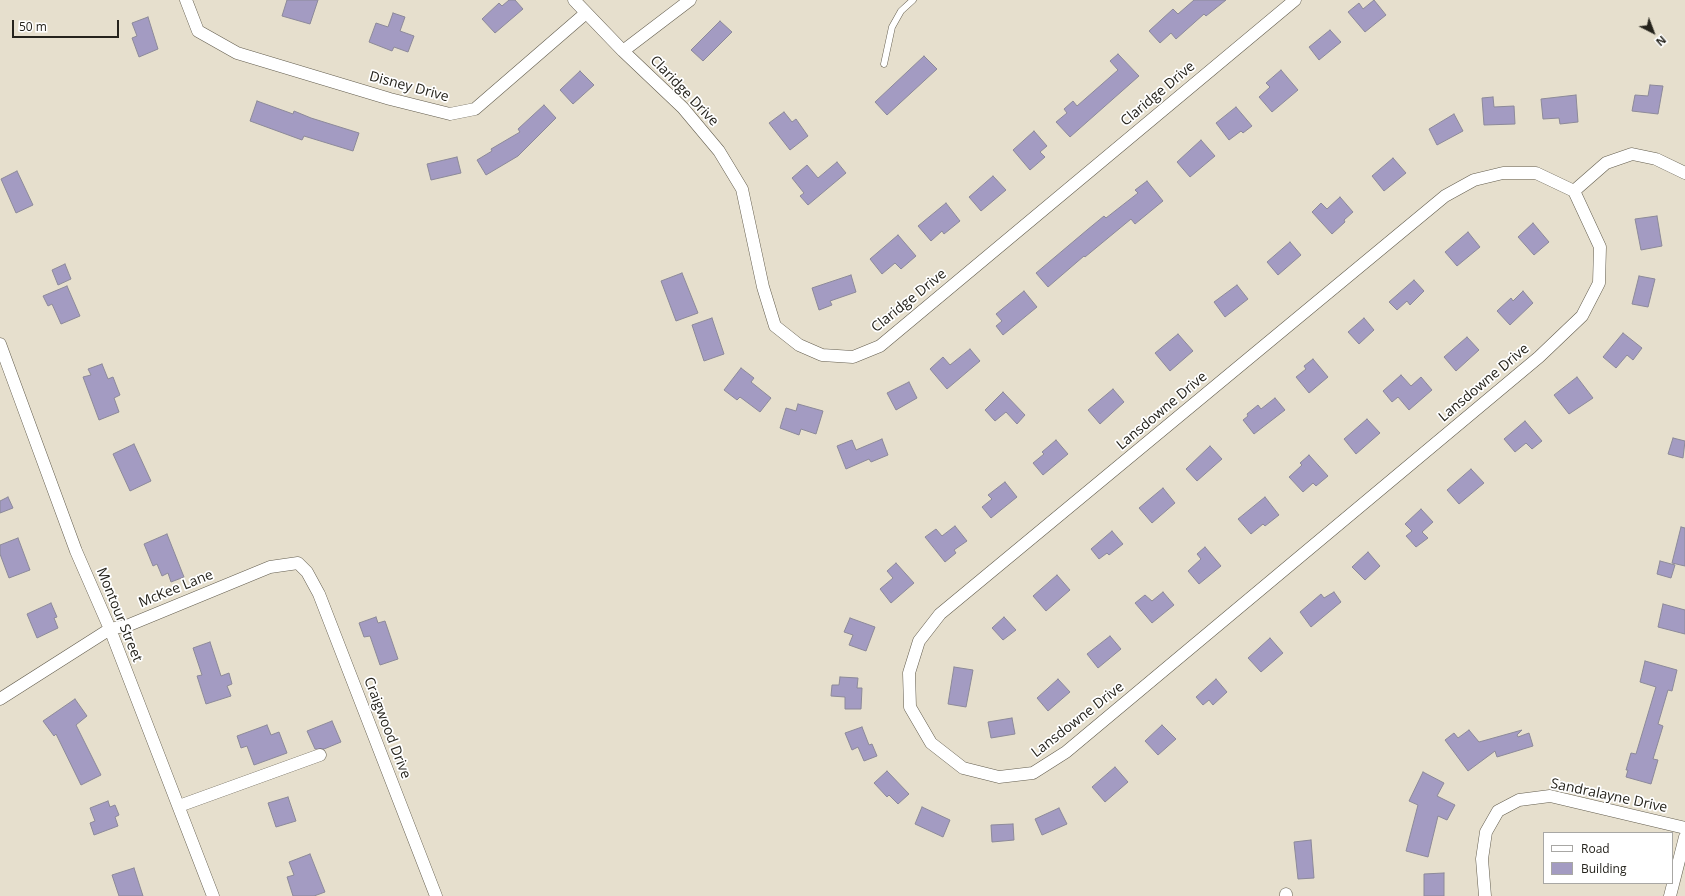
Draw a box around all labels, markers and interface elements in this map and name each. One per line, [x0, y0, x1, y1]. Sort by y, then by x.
scale bar [14, 12, 121, 38]
north arrow [1633, 12, 1673, 52]
text: 50 m [19, 18, 47, 35]
text: N [1653, 33, 1670, 50]
street label: Claridge Drive [646, 52, 722, 130]
street label: Claridge Drive [1118, 58, 1198, 130]
street label: Disney Drive [367, 68, 451, 106]
street label: Claridge Drive [868, 266, 950, 336]
street label: Lansdowne Drive [1435, 340, 1533, 426]
street label: Lansdowne Drive [1113, 368, 1211, 454]
street label: Montour Street [92, 565, 146, 665]
street label: McKee Lane [136, 566, 216, 612]
street label: Craigwood Drive [360, 675, 414, 781]
street label: Lansdowne Drive [1028, 679, 1128, 761]
street label: Sandralayne Drive [1549, 775, 1669, 817]
legend [1543, 832, 1673, 884]
text: Road [1581, 840, 1610, 857]
text: Building [1581, 860, 1626, 877]

